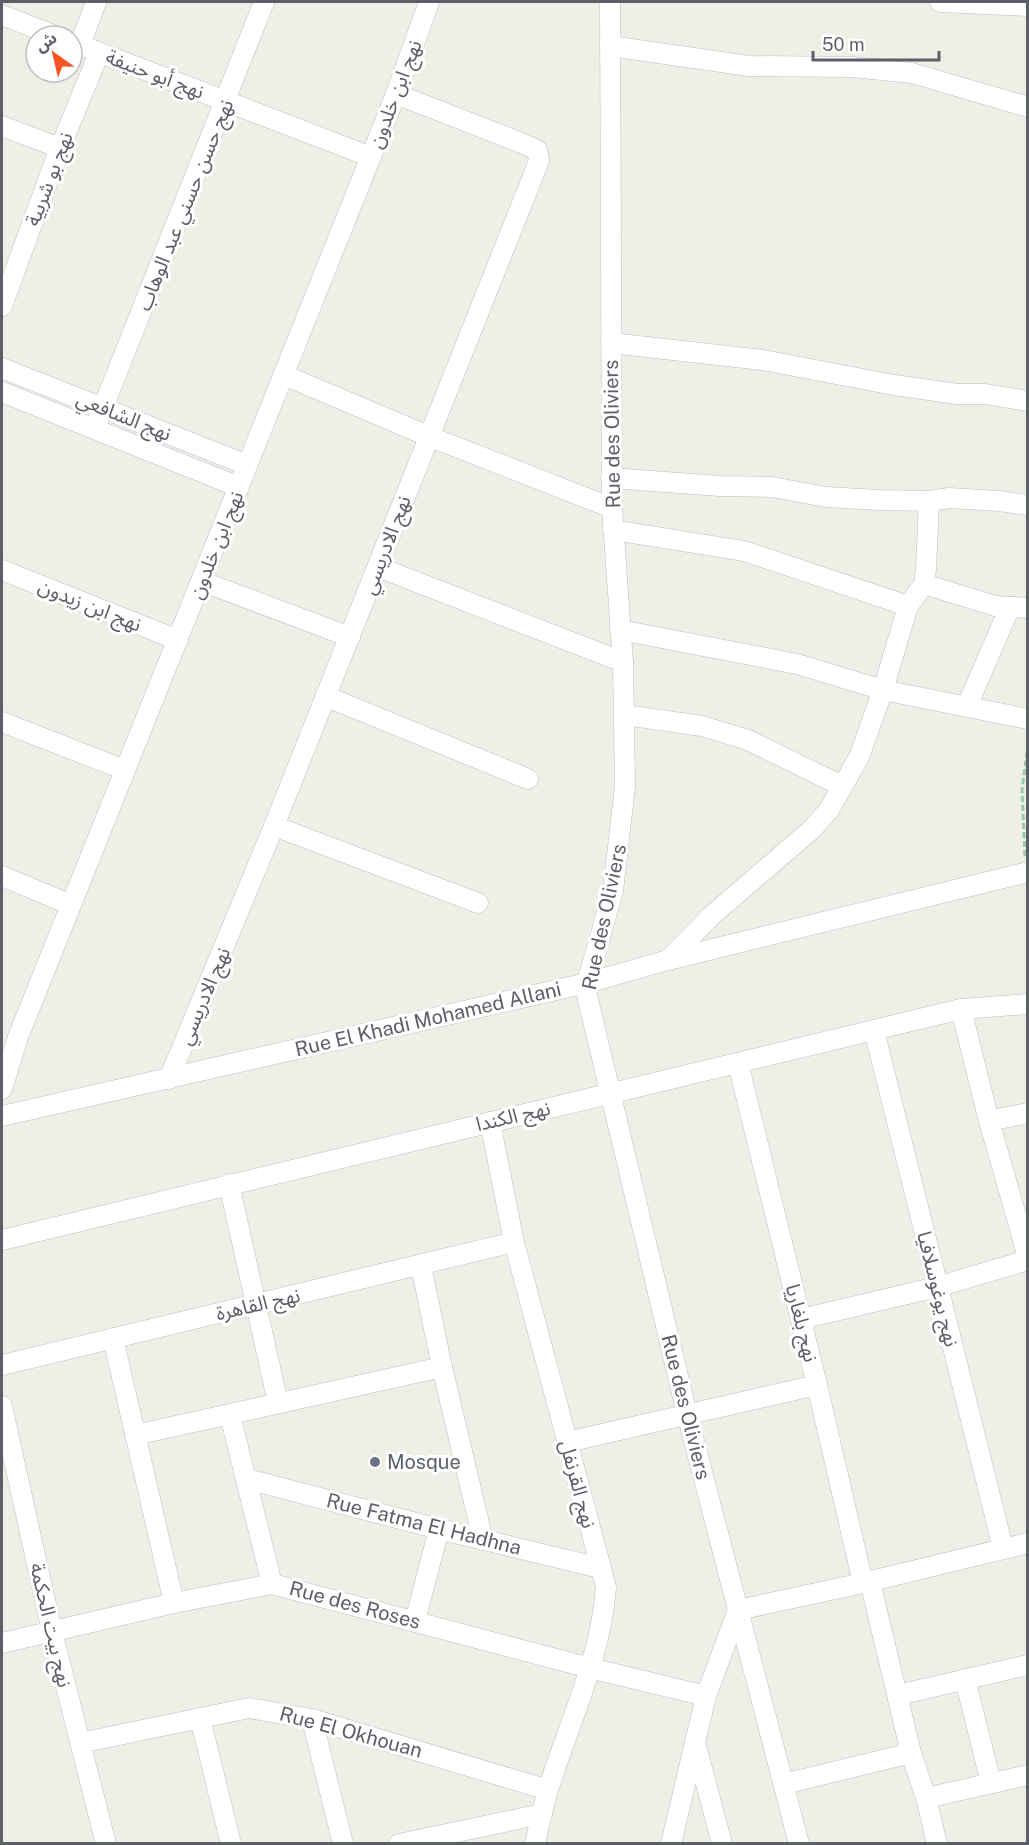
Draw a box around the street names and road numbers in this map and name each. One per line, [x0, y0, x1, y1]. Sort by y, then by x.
street label: نهج ابن خلدون [363, 36, 429, 153]
street label: نهج أبو حنيفة [101, 44, 208, 107]
street label: نهج حسن حسني عبد الوهاب [132, 96, 242, 316]
street label: نهج بو شربية [20, 129, 81, 230]
street label: Rue des Oliviers [599, 360, 625, 508]
street label: نهج الشافعي [72, 386, 175, 449]
street label: نهج ابن خلدون [184, 488, 251, 603]
street label: نهج الادريسي [356, 492, 419, 599]
street label: نهج ابن زيدون [34, 573, 145, 639]
street label: Rue des Oliviers [577, 842, 631, 992]
street label: نهج الادريسي [173, 944, 239, 1050]
street label: Rue El Khadi Mohamed Allani [293, 977, 563, 1061]
street label: نهج الكندا [473, 1096, 553, 1139]
street label: نهج يوغوسلافيا [909, 1229, 964, 1350]
street label: نهج بلغاريا [778, 1282, 823, 1365]
street label: نهج القاهرة [214, 1283, 303, 1328]
street label: Rue des Oliviers [656, 1332, 716, 1482]
street label: نهج القرنفل [552, 1437, 601, 1532]
street label: Rue Fatma El Hadhna [324, 1488, 524, 1560]
street label: نهج بيت الحكمة [22, 1560, 77, 1690]
street label: Rue des Roses [287, 1576, 423, 1634]
street label: Rue El Okhouan [277, 1701, 425, 1763]

